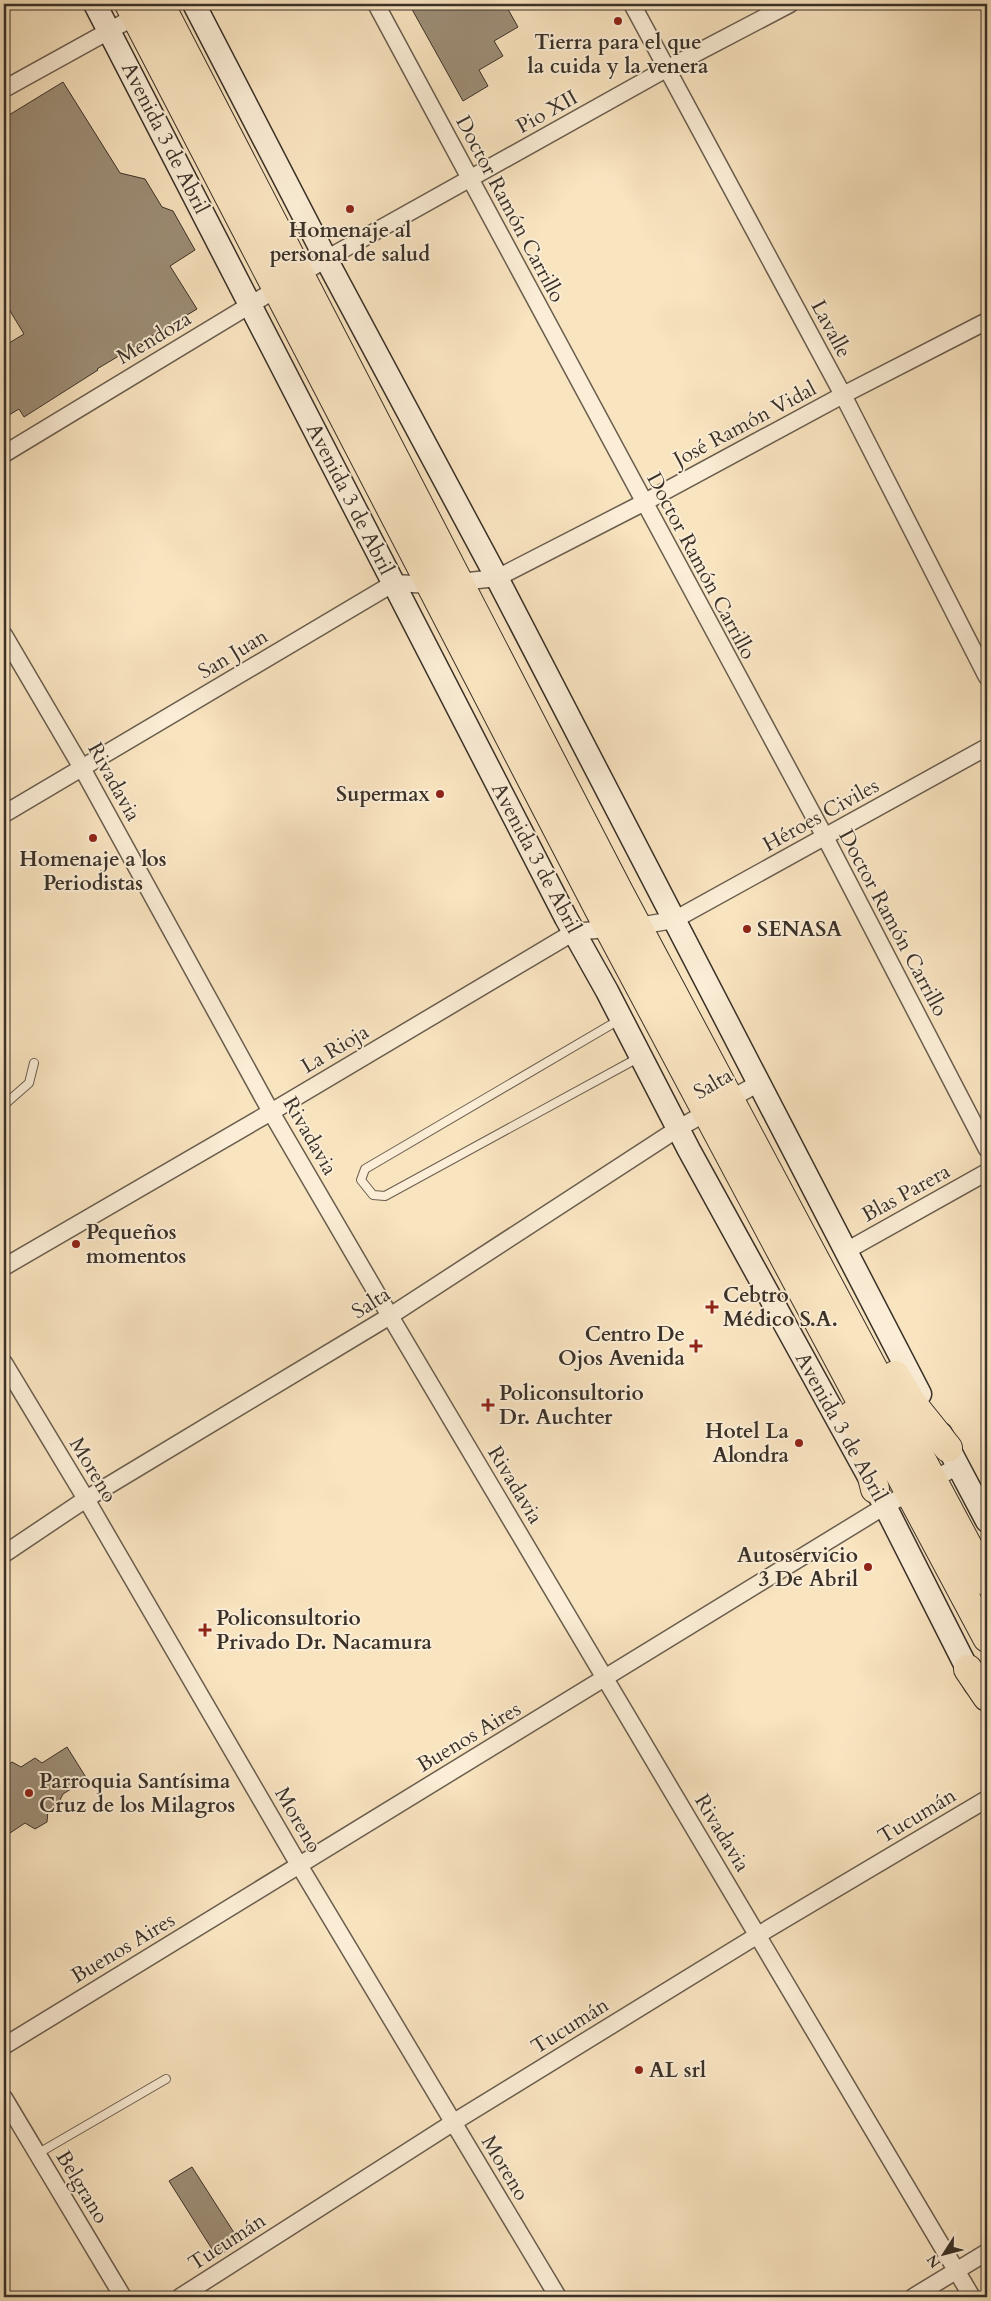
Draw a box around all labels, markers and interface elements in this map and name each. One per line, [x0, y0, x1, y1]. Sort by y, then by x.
marker: Tierra para el que la cuida y la venera [612, 15, 624, 27]
place label: Tierra para el que la cuida y la venera [528, 28, 709, 81]
street label: Avenida 3 de Abril [114, 57, 216, 219]
street label: Pio XII [511, 83, 583, 141]
street label: Doctor Ramón Carrillo [448, 110, 572, 308]
marker: Homenaje al personal de salud [344, 203, 356, 215]
place label: Homenaje al personal de salud [270, 216, 430, 269]
street label: Lavalle [804, 295, 858, 363]
street label: Mendoza [111, 304, 197, 372]
street label: José Ramón Vidal [666, 374, 822, 475]
street label: Avenida 3 de Abril [299, 418, 401, 580]
street label: Doctor Ramón Carrillo [639, 467, 763, 665]
street label: San Juan [193, 622, 273, 686]
street label: Rivadavia [80, 737, 148, 827]
street label: Héroes Civiles [758, 771, 884, 859]
street label: Avenida 3 de Abril [484, 778, 588, 938]
place label: Supermax [336, 780, 431, 809]
marker: Supermax [434, 788, 446, 800]
street label: Doctor Ramón Carrillo [831, 824, 955, 1022]
marker: Homenaje a los Periodistas [87, 832, 99, 844]
place label: Homenaje a los Periodistas [19, 845, 167, 898]
place label: SENASA [757, 915, 842, 944]
marker: SENASA [741, 923, 753, 935]
street label: La Rioja [296, 1017, 374, 1081]
street label: Salta [688, 1061, 738, 1107]
street label: Rivadavia [276, 1092, 344, 1180]
street label: Blas Parera [857, 1157, 955, 1229]
place label: Pequeños momentos [86, 1218, 186, 1271]
marker: Pequeños momentos [70, 1238, 82, 1250]
street label: Salta [346, 1280, 396, 1326]
place label: Cebtro Médico S.A. [723, 1281, 838, 1334]
marker: Cebtro Médico S.A. [705, 1300, 719, 1314]
place label: Centro De Ojos Avenida [558, 1320, 686, 1373]
marker: Centro De Ojos Avenida [689, 1339, 703, 1353]
street label: Avenida 3 de Abril [788, 1347, 894, 1507]
place label: Policonsultorio Dr. Auchter [499, 1379, 644, 1432]
marker: Policonsultorio Dr. Auchter [481, 1398, 495, 1412]
place label: Hotel La Alondra [705, 1417, 790, 1470]
street label: Moreno [62, 1432, 124, 1508]
marker: Hotel La Alondra [793, 1437, 805, 1449]
street label: Rivadavia [480, 1441, 550, 1529]
place label: Autoservicio 3 De Abril [737, 1541, 858, 1594]
marker: Autoservicio 3 De Abril [862, 1561, 874, 1573]
place label: Policonsultorio Privado Dr. Nacamura [216, 1604, 433, 1657]
marker: Policonsultorio Privado Dr. Nacamura [198, 1623, 212, 1637]
street label: Buenos Aires [412, 1695, 526, 1779]
place label: Parroquia Santísima Cruz de los Milagros [39, 1767, 235, 1820]
street label: Tucumán [872, 1781, 962, 1851]
street label: Moreno [268, 1782, 328, 1858]
marker: Parroquia Santísima Cruz de los Milagros [23, 1787, 35, 1799]
street label: Rivadavia [687, 1789, 757, 1877]
street label: Buenos Aires [66, 1906, 180, 1990]
street label: Tucumán [526, 1991, 615, 2061]
place label: AL srl [649, 2056, 706, 2085]
marker: AL srl [633, 2064, 645, 2076]
street label: Moreno [474, 2130, 536, 2206]
street label: Belgrano [49, 2145, 115, 2229]
street label: Tucumán [183, 2206, 271, 2278]
north arrow [918, 2228, 968, 2278]
text: N [923, 2251, 945, 2272]

